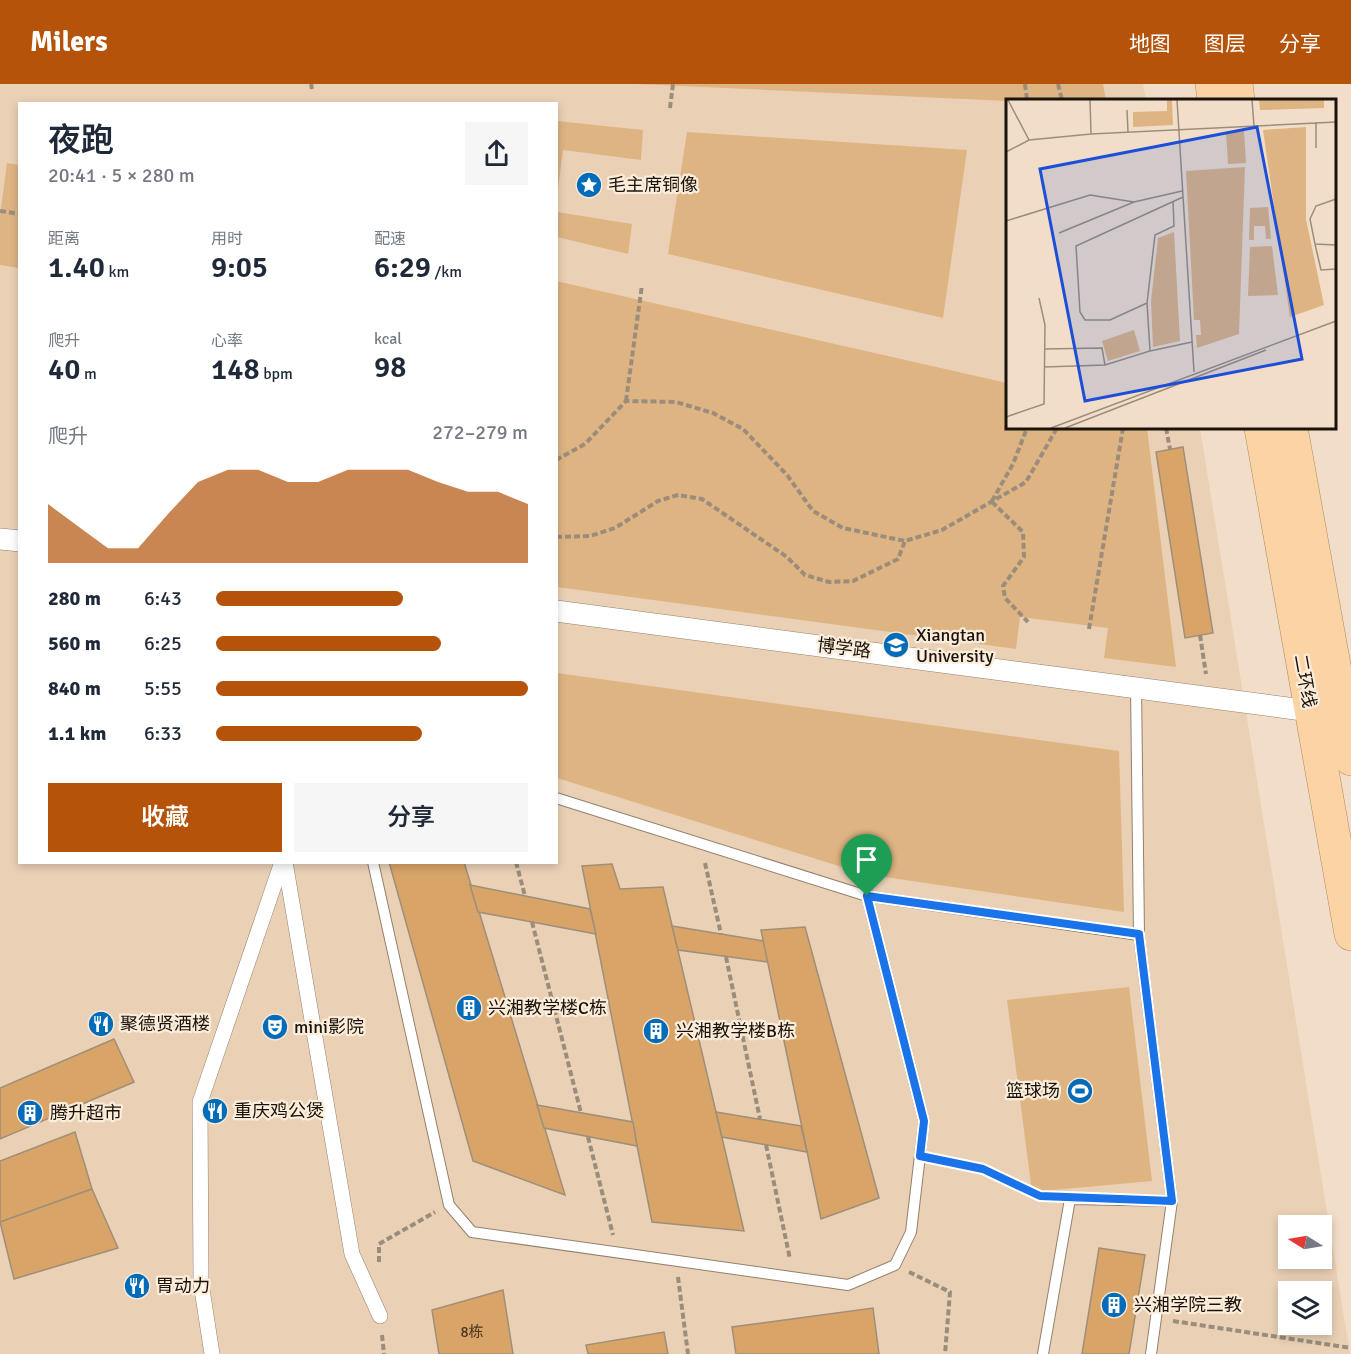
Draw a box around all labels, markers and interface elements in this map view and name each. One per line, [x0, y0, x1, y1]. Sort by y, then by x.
text: Milers [30, 25, 108, 59]
text: 地图 [1129, 31, 1171, 57]
text: 图层 [1204, 31, 1246, 57]
text: 分享 [1279, 31, 1321, 57]
inset map [1006, 99, 1336, 429]
text: 夜跑 [48, 120, 114, 161]
button: share [465, 122, 528, 185]
text: 20:41 · 5 × 280 m [48, 163, 195, 188]
place icon: 毛主席铜像 [574, 170, 604, 200]
place label: 毛主席铜像 [608, 174, 698, 196]
text: 距离 [48, 229, 80, 249]
text: 用时 [211, 229, 243, 249]
text: 配速 [374, 229, 406, 249]
text: 1.40 [48, 249, 105, 286]
text: 9:05 [211, 249, 268, 286]
text: 6:29 [374, 249, 431, 286]
text: km [105, 262, 129, 282]
text: /km [431, 262, 462, 282]
text: kcal [374, 329, 402, 349]
text: 爬升 [48, 331, 80, 351]
text: 心率 [211, 331, 243, 351]
text: 98 [374, 349, 406, 386]
text: 40 [48, 351, 80, 388]
text: 148 [211, 351, 260, 388]
text: m [80, 364, 97, 384]
text: bpm [260, 364, 293, 384]
text: 272–279 m [432, 420, 528, 445]
text: 爬升 [48, 424, 88, 449]
text: 280 m [48, 586, 101, 611]
text: 6:43 [144, 586, 182, 611]
place label: Xiangtan University [916, 624, 994, 667]
school or university icon: Xiangtan University [881, 630, 911, 660]
text: 560 m [48, 631, 101, 656]
text: 6:25 [144, 631, 182, 656]
street label: 博学路 [816, 634, 872, 662]
street label: 二环线 [1289, 653, 1321, 709]
text: 840 m [48, 676, 101, 701]
text: 5:55 [144, 676, 182, 701]
text: 1.1 km [48, 721, 106, 746]
text: 6:33 [144, 721, 182, 746]
button: 收藏 [48, 783, 282, 852]
button: 分享 [294, 783, 528, 852]
pin [841, 834, 892, 896]
icon: arrive [850, 843, 883, 876]
building icon: 兴湘教学楼C栋 [454, 993, 484, 1023]
place label: 兴湘教学楼C栋 [488, 997, 607, 1019]
restaurant icon: 聚德贤酒楼 [86, 1009, 116, 1039]
theatre icon: mini影院 [260, 1012, 290, 1042]
place label: 聚德贤酒楼 [120, 1013, 210, 1035]
place label: mini影院 [294, 1016, 364, 1038]
building icon: 兴湘教学楼B栋 [641, 1016, 671, 1046]
place label: 兴湘教学楼B栋 [676, 1020, 795, 1042]
sports icon: 篮球场 [1065, 1076, 1095, 1106]
place label: 篮球场 [1006, 1080, 1060, 1102]
restaurant icon: 重庆鸡公煲 [200, 1096, 230, 1126]
building icon: 腾升超市 [15, 1098, 45, 1128]
place label: 重庆鸡公煲 [234, 1100, 324, 1122]
place label: 腾升超市 [50, 1102, 122, 1124]
north arrow [1278, 1215, 1332, 1269]
map controls [1278, 1215, 1332, 1335]
restaurant icon: 胃动力 [122, 1271, 152, 1301]
place label: 胃动力 [156, 1275, 210, 1297]
button: layers [1278, 1281, 1332, 1335]
building icon: 兴湘学院三教 [1099, 1290, 1129, 1320]
place label: 兴湘学院三教 [1134, 1294, 1242, 1316]
house number: 8栋 [460, 1323, 484, 1341]

